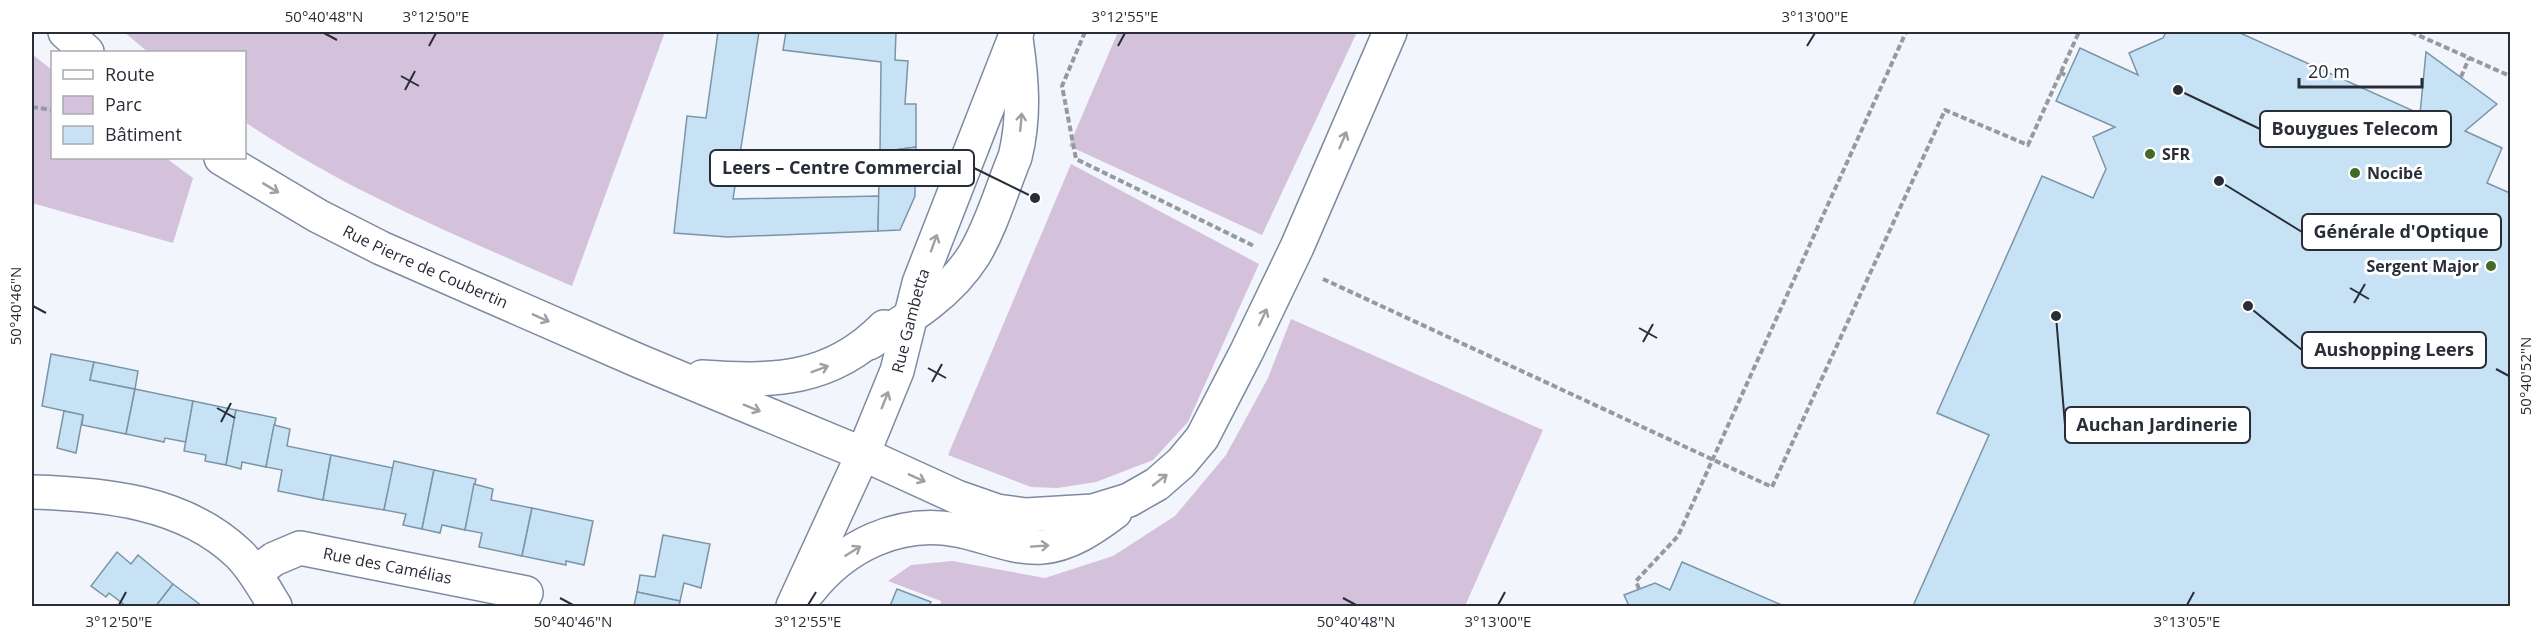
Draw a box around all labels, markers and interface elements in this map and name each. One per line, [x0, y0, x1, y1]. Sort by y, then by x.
text: 50°40'48"N [285, 6, 363, 26]
text: 3°12'50"E [403, 6, 469, 26]
text: 3°12'55"E [1092, 6, 1158, 26]
text: 3°13'00"E [1782, 6, 1848, 26]
legend [51, 51, 246, 159]
scale bar [2299, 51, 2422, 89]
text: 20 m [2308, 59, 2350, 83]
text: Route [105, 62, 155, 86]
text: Parc [105, 92, 142, 116]
callout: Bouygues Telecom [2260, 111, 2451, 147]
one-way arrow [1016, 112, 1027, 132]
text: Bouygues Telecom [2272, 116, 2438, 140]
text: Bâtiment [105, 122, 182, 146]
one-way arrow [1338, 131, 1349, 149]
place label: SFR [2162, 143, 2191, 165]
marker: SFR [2143, 147, 2157, 161]
callout: Leers – Centre Commercial [710, 150, 974, 186]
text: Leers – Centre Commercial [722, 155, 962, 179]
place label: Nocibé [2367, 162, 2423, 184]
marker: Nocibé [2348, 166, 2362, 180]
one-way arrow [262, 183, 279, 195]
callout: Générale d'Optique [2302, 214, 2501, 250]
text: Générale d'Optique [2313, 219, 2489, 243]
street label: Rue Pierre de Coubertin [339, 220, 512, 313]
one-way arrow [930, 234, 941, 253]
place label: Sergent Major [2367, 255, 2479, 277]
marker: Sergent Major [2484, 259, 2498, 273]
street label: Rue Gambetta [886, 265, 935, 375]
text: 50°40'46"N [5, 267, 25, 345]
one-way arrow [1258, 309, 1270, 327]
one-way arrow [531, 313, 549, 324]
callout: Aushopping Leers [2302, 332, 2486, 368]
text: Aushopping Leers [2314, 337, 2474, 361]
text: 50°40'52"N [2515, 337, 2535, 415]
one-way arrow [810, 363, 829, 374]
one-way arrow [880, 391, 891, 410]
one-way arrow [742, 403, 760, 414]
callout: Auchan Jardinerie [2065, 407, 2250, 443]
text: Auchan Jardinerie [2076, 412, 2238, 436]
one-way arrow [907, 473, 925, 485]
one-way arrow [1152, 474, 1168, 487]
one-way arrow [1030, 540, 1050, 551]
street label: Rue des Camélias [321, 542, 454, 589]
one-way arrow [844, 545, 861, 558]
text: 3°12'50"E [86, 611, 152, 631]
text: 50°40'46"N [534, 611, 612, 631]
text: 3°12'55"E [775, 611, 841, 631]
text: 50°40'48"N [1317, 611, 1395, 631]
text: 3°13'00"E [1465, 611, 1531, 631]
text: 3°13'05"E [2154, 611, 2220, 631]

